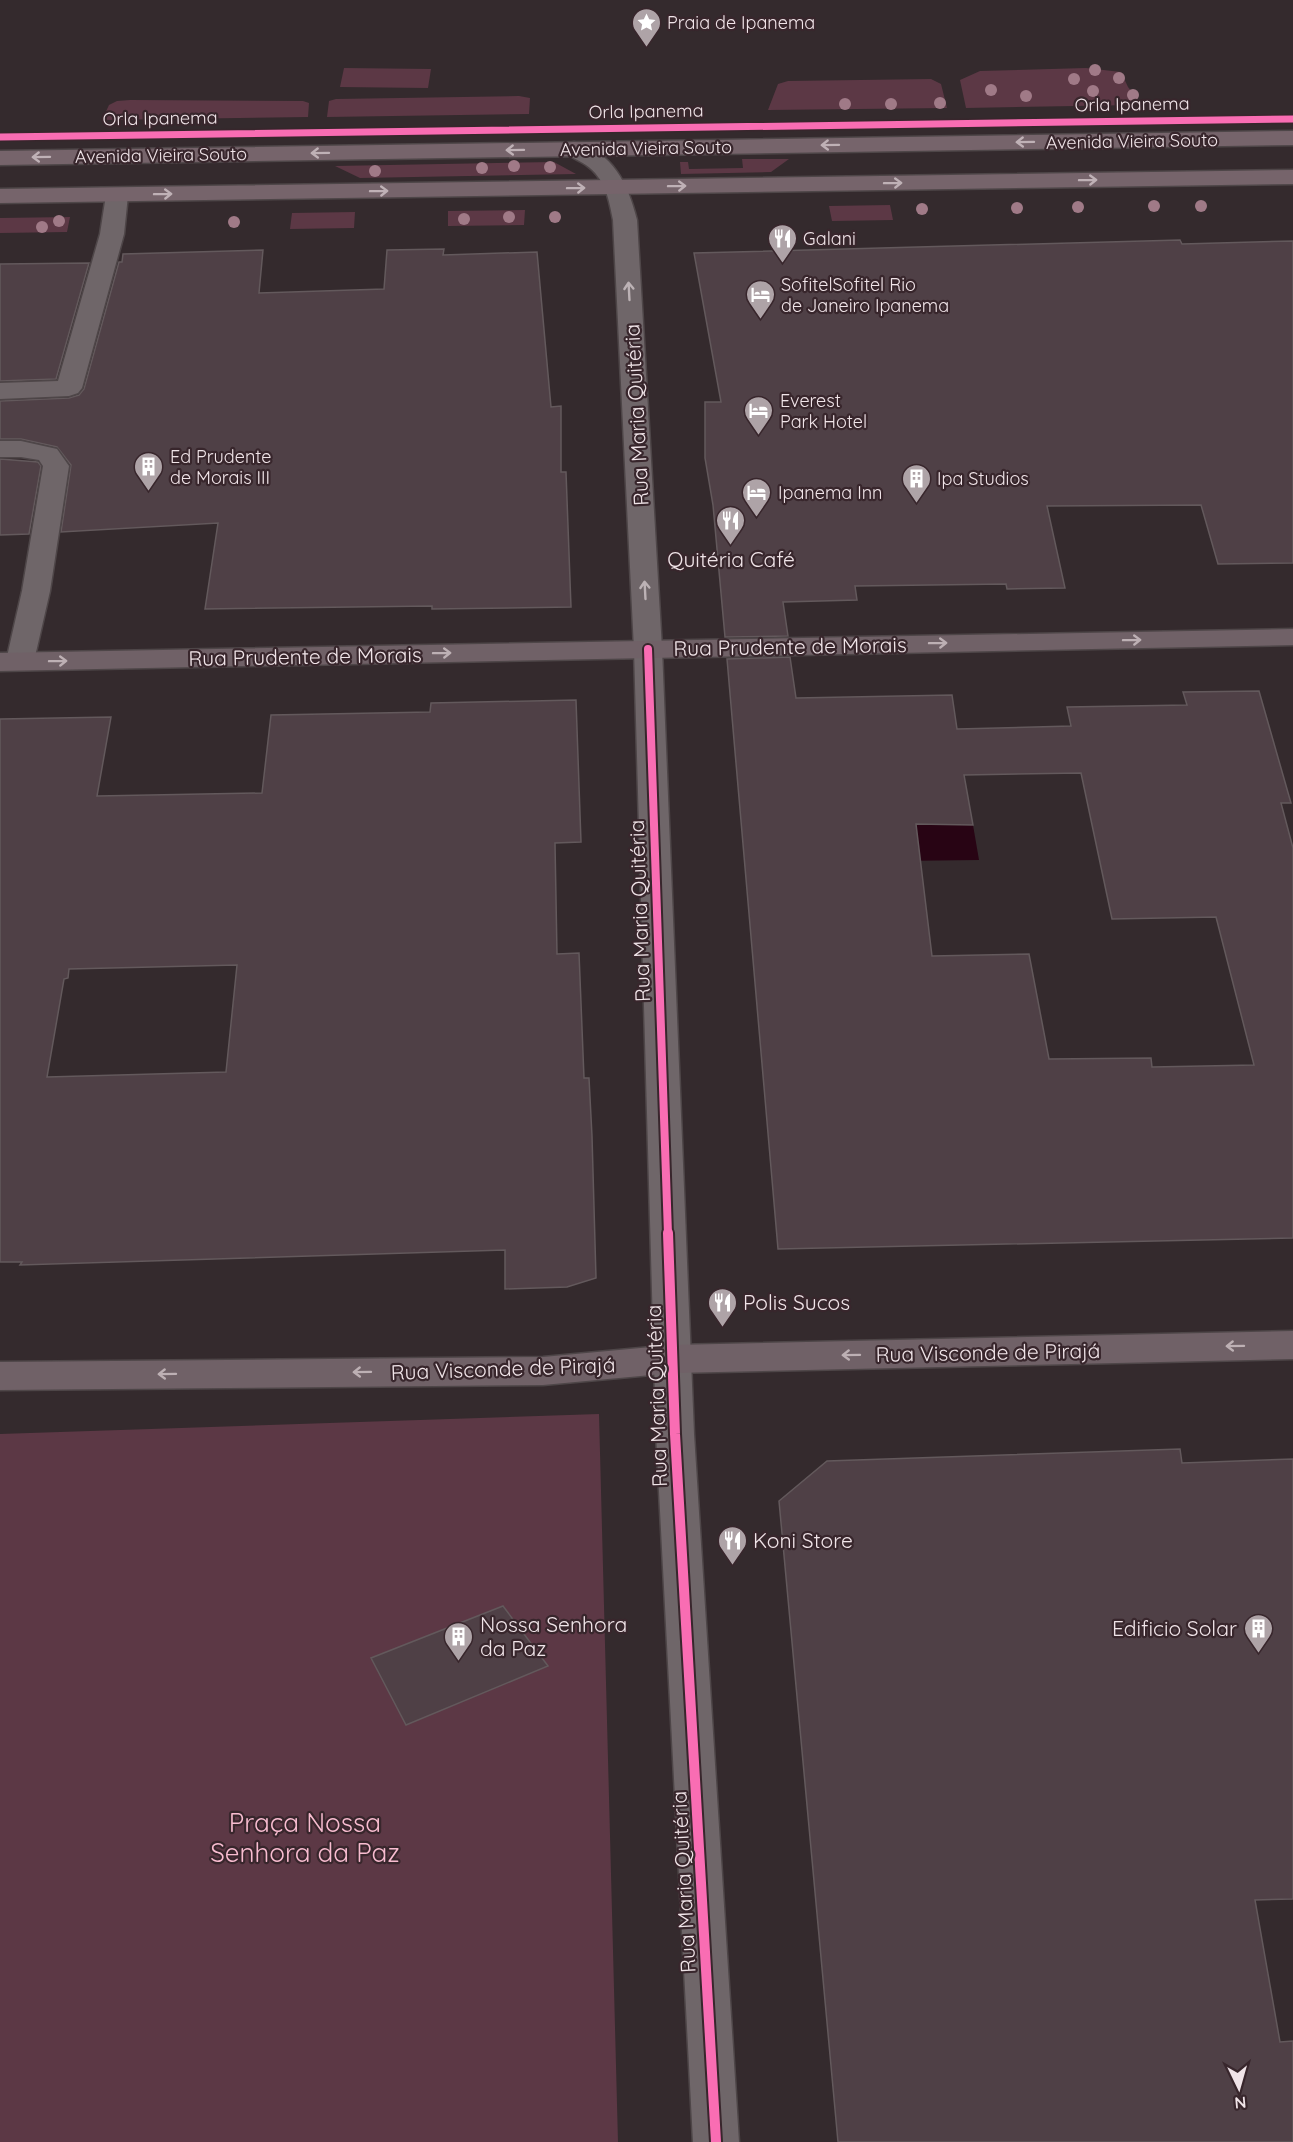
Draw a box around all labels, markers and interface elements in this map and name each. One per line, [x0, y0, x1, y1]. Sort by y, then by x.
place icon: Praia de Ipanema [630, 6, 662, 48]
place label: Praia de Ipanema [667, 11, 815, 34]
street label: Orla Ipanema [1074, 91, 1190, 117]
street label: Orla Ipanema [588, 98, 704, 124]
street label: Orla Ipanema [102, 105, 218, 131]
street label: Avenida Vieira Souto [1046, 128, 1218, 154]
street label: Avenida Vieira Souto [560, 135, 732, 161]
one-way arrow [1015, 137, 1035, 148]
one-way arrow [820, 140, 840, 151]
street label: Avenida Vieira Souto [75, 142, 247, 168]
one-way arrow [506, 144, 526, 155]
one-way arrow [311, 147, 331, 159]
one-way arrow [32, 151, 52, 163]
one-way arrow [1078, 174, 1098, 186]
one-way arrow [883, 177, 903, 189]
one-way arrow [667, 180, 687, 192]
one-way arrow [565, 182, 585, 194]
one-way arrow [369, 185, 389, 197]
one-way arrow [153, 188, 173, 200]
restaurant icon: Galani [766, 222, 798, 264]
place label: Galani [803, 227, 856, 250]
place label: SofitelSofitel Rio de Janeiro Ipanema [781, 273, 949, 317]
hotel icon: SofitelSofitel Rio de Janeiro Ipanema [744, 278, 776, 320]
one-way arrow [624, 281, 635, 301]
street label: Rua Maria Quitéria [618, 323, 654, 507]
place label: Everest Park Hotel [780, 389, 867, 433]
hotel icon: Everest Park Hotel [743, 394, 775, 436]
place label: Ed Prudente de Morais III [170, 445, 272, 489]
building icon: Ed Prudente de Morais III [133, 450, 165, 492]
building icon: Ipa Studios [900, 462, 932, 504]
place label: Ipa Studios [937, 467, 1029, 490]
hotel icon: Ipanema Inn [741, 476, 773, 518]
place label: Ipanema Inn [778, 481, 882, 504]
restaurant icon: Quitéria Café [715, 504, 747, 546]
place label: Quitéria Café [667, 546, 795, 572]
one-way arrow [639, 581, 650, 601]
street label: Rua Prudente de Morais [673, 631, 907, 661]
one-way arrow [1122, 634, 1142, 646]
one-way arrow [927, 638, 947, 649]
street label: Rua Prudente de Morais [188, 641, 422, 671]
one-way arrow [432, 647, 452, 659]
one-way arrow [48, 655, 68, 666]
street label: Rua Maria Quitéria [623, 819, 655, 1003]
restaurant icon: Polis Sucos [706, 1286, 738, 1328]
place label: Polis Sucos [743, 1289, 850, 1315]
street label: Rua Maria Quitéria [640, 1304, 672, 1488]
street label: Rua Visconde de Pirajá [875, 1337, 1101, 1367]
one-way arrow [1225, 1341, 1245, 1352]
one-way arrow [841, 1349, 861, 1361]
street label: Rua Visconde de Pirajá [390, 1351, 616, 1385]
one-way arrow [353, 1366, 373, 1378]
one-way arrow [158, 1368, 178, 1380]
restaurant icon: Koni Store [716, 1524, 748, 1566]
place label: Koni Store [753, 1527, 853, 1553]
place label: Nossa Senhora da Paz [480, 1611, 627, 1661]
building icon: Edificio Solar [1242, 1612, 1274, 1654]
place label: Edificio Solar [1112, 1615, 1237, 1641]
building icon: Nossa Senhora da Paz [443, 1620, 475, 1662]
street label: Rua Maria Quitéria [665, 1790, 701, 1974]
park label: Praça Nossa Senhora da Paz [210, 1806, 400, 1869]
north arrow [1209, 2058, 1269, 2118]
text: N [1234, 2092, 1247, 2113]

